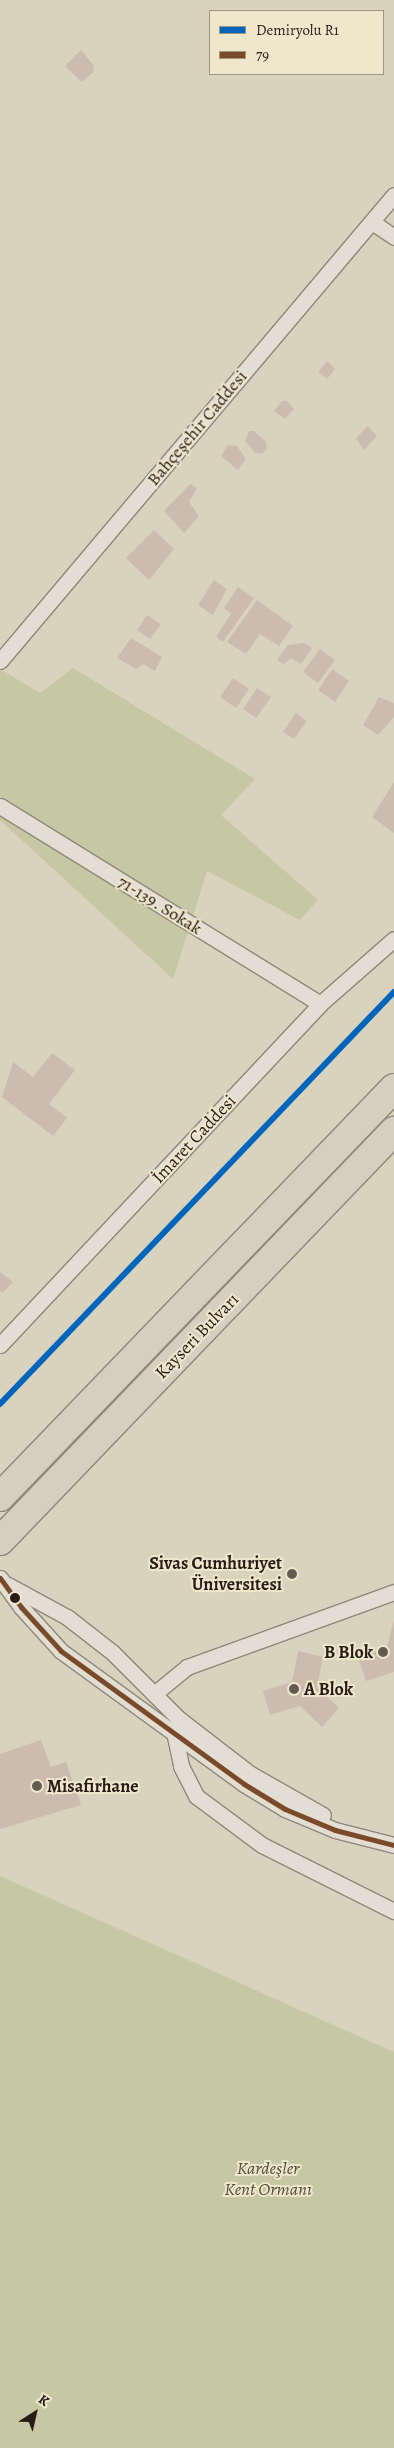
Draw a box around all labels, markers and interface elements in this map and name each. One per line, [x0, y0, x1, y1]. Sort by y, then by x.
legend [209, 10, 384, 75]
text: Demiryolu R1 [256, 20, 339, 40]
text: 79 [256, 45, 269, 65]
street label: Bahçeşehir Caddesi [142, 366, 252, 490]
street label: 71-139. Sokak [114, 871, 206, 939]
street label: İmaret Caddesi [147, 1090, 241, 1188]
street label: Kayseri Bulvarı [151, 1289, 243, 1383]
place label: Sivas Cumhuriyet Üniversitesi [149, 1553, 282, 1596]
marker: Sivas Cumhuriyet Üniversitesi [286, 1568, 298, 1580]
unlabelled marker [10, 1593, 20, 1603]
place label: B Blok [324, 1641, 373, 1663]
marker: B Blok [377, 1646, 389, 1658]
place label: A Blok [304, 1678, 353, 1700]
marker: A Blok [288, 1683, 300, 1695]
place label: Misafirhane [47, 1775, 139, 1797]
marker: Misafirhane [31, 1780, 43, 1792]
park label: Kardeşler Kent Ormanı [224, 2158, 312, 2200]
north arrow [10, 2388, 60, 2438]
text: K [35, 2390, 53, 2411]

